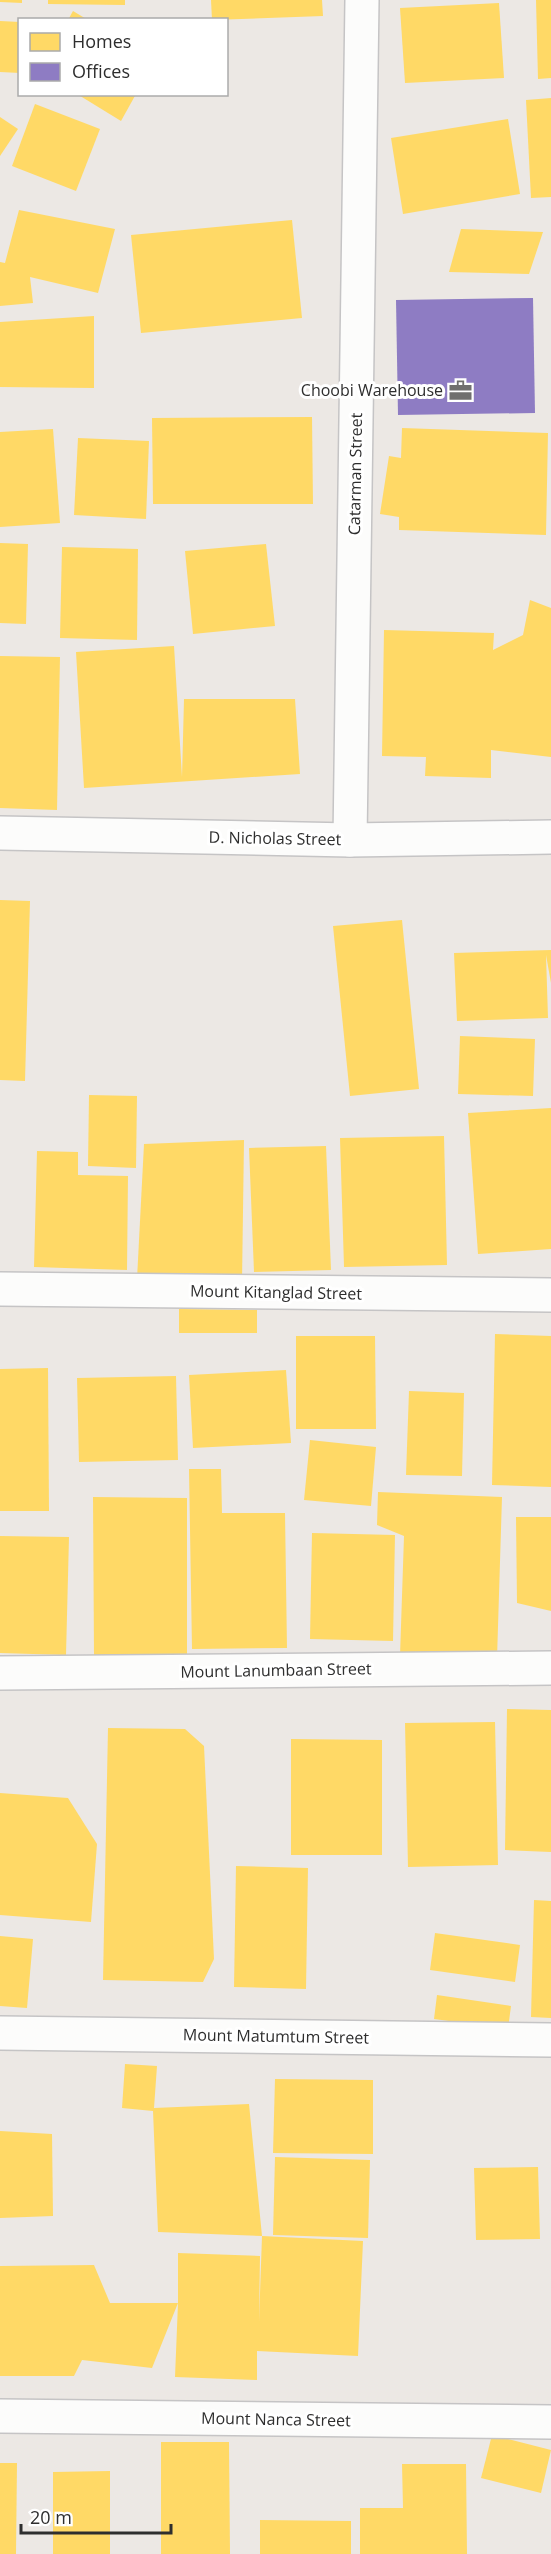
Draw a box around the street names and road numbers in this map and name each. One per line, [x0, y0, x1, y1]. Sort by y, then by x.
street label: Catarman Street [343, 412, 367, 535]
street label: D. Nicholas Street [209, 826, 342, 850]
street label: Mount Kitanglad Street [190, 1280, 362, 1305]
street label: Mount Lanumbaan Street [180, 1657, 372, 1683]
street label: Mount Matumtum Street [183, 2023, 370, 2049]
street label: Mount Nanca Street [201, 2407, 351, 2431]

